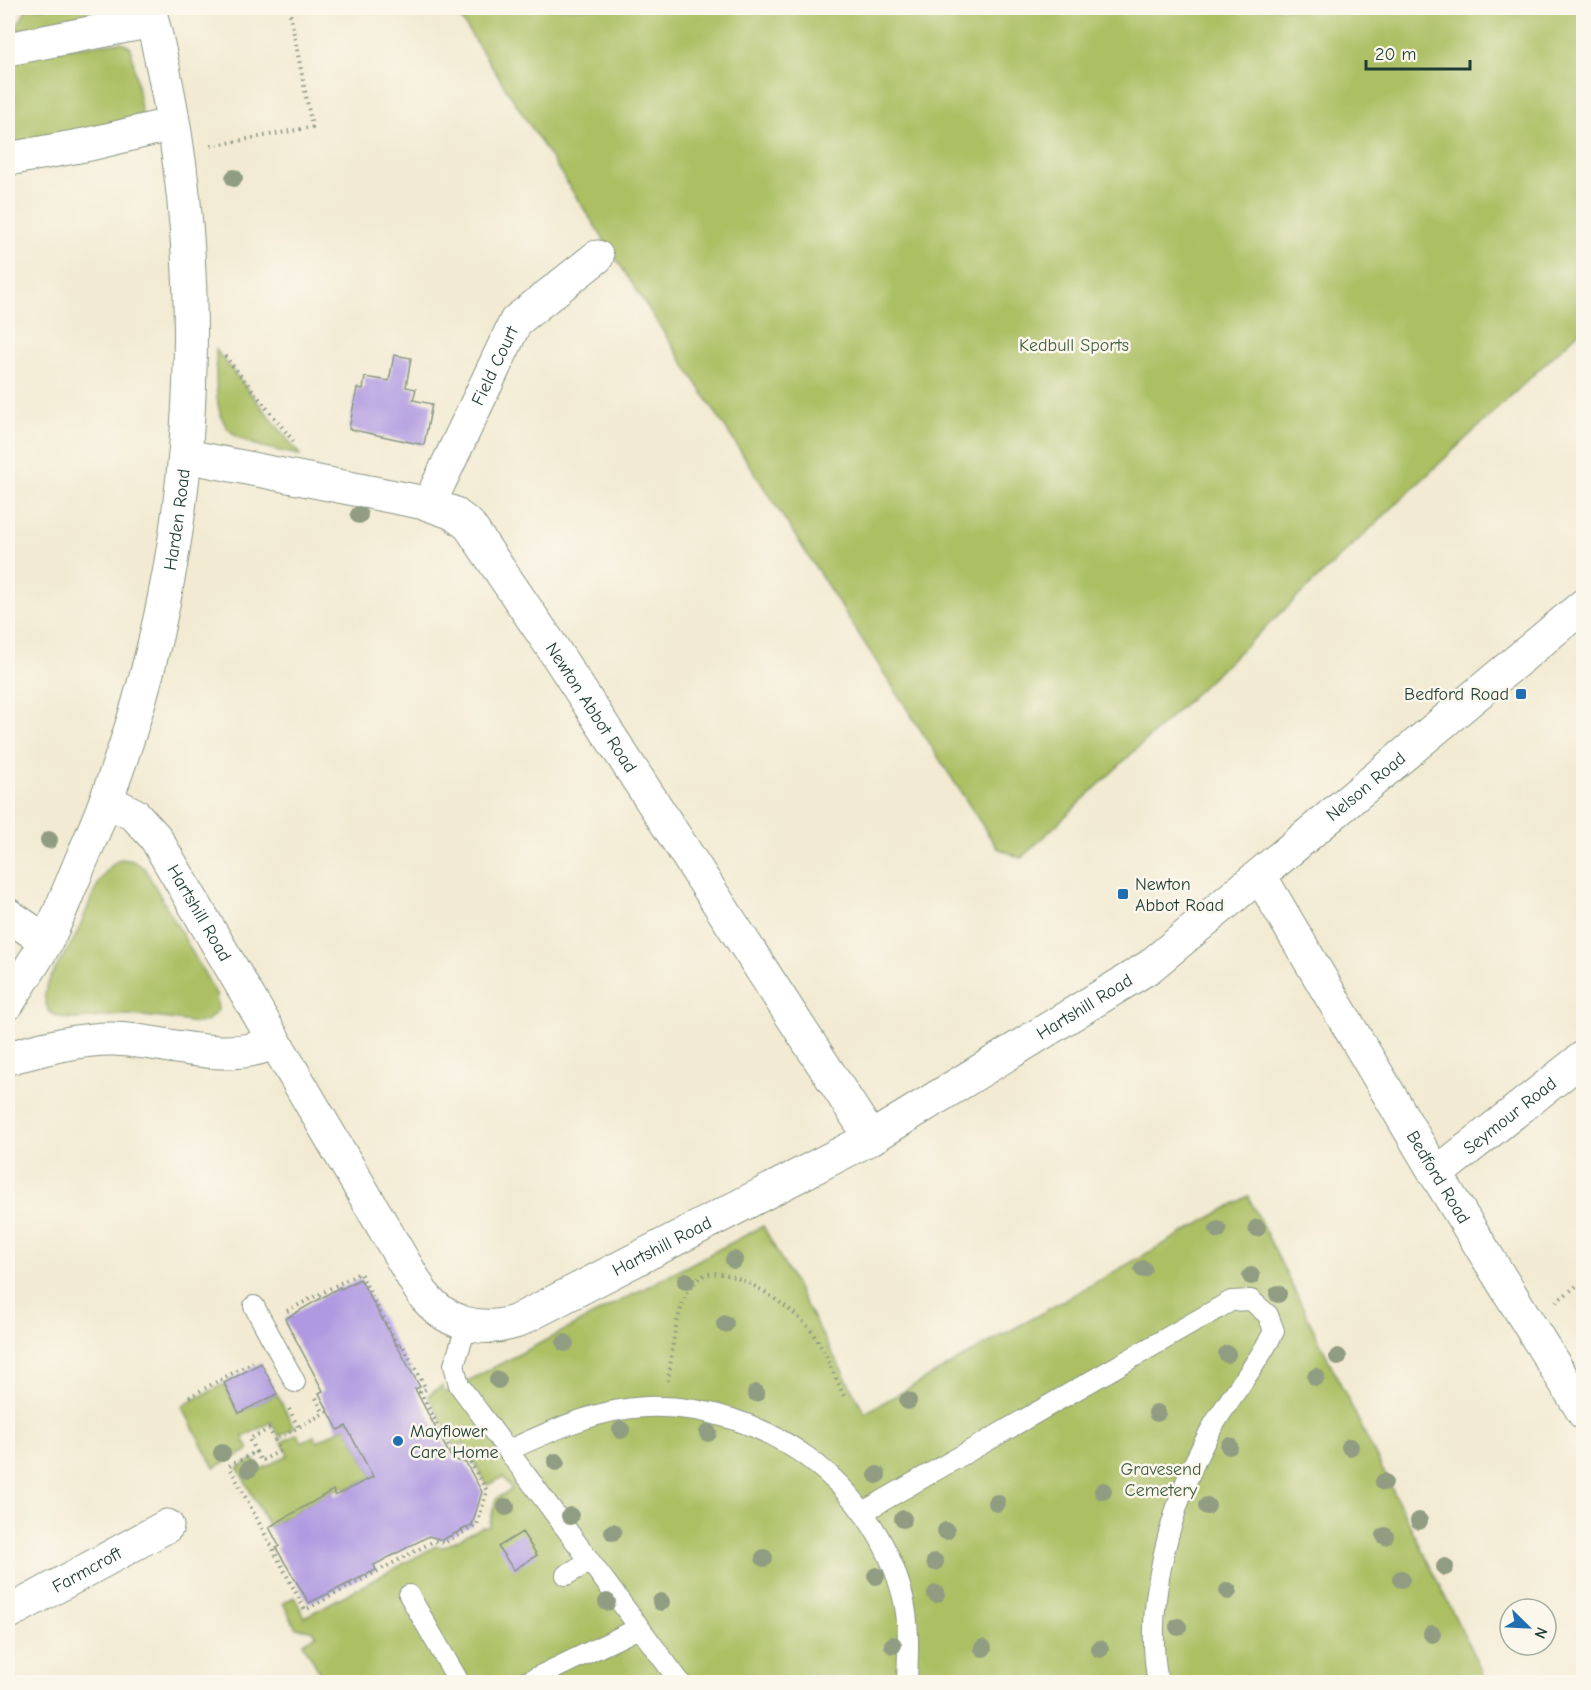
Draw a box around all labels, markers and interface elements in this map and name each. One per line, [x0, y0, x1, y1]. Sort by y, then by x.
scale bar [1366, 33, 1470, 71]
text: 20 m [1375, 44, 1416, 65]
street label: Field Court [467, 322, 523, 409]
park label: Kedbull Sports [1019, 335, 1129, 356]
street label: Harden Road [159, 468, 194, 572]
street label: Newton Abbot Road [541, 638, 641, 777]
place label: Bedford Road [1404, 684, 1509, 705]
marker: Bedford Road [1514, 687, 1528, 701]
street label: Nelson Road [1322, 748, 1410, 825]
street label: Hartshill Road [163, 861, 236, 965]
place label: Newton Abbot Road [1135, 874, 1224, 916]
marker: Newton Abbot Road [1116, 887, 1130, 901]
street label: Hartshill Road [1033, 969, 1136, 1044]
street label: Seymour Road [1459, 1073, 1560, 1159]
street label: Bedford Road [1402, 1127, 1475, 1228]
street label: Hartshill Road [609, 1212, 715, 1280]
place label: Mayflower Care Home [410, 1421, 499, 1463]
marker: Mayflower Care Home [391, 1434, 405, 1448]
park label: Gravesend Cemetery [1120, 1459, 1202, 1501]
street label: Farmcroft [49, 1542, 126, 1597]
north arrow [1498, 1597, 1558, 1657]
text: N [1530, 1624, 1551, 1641]

